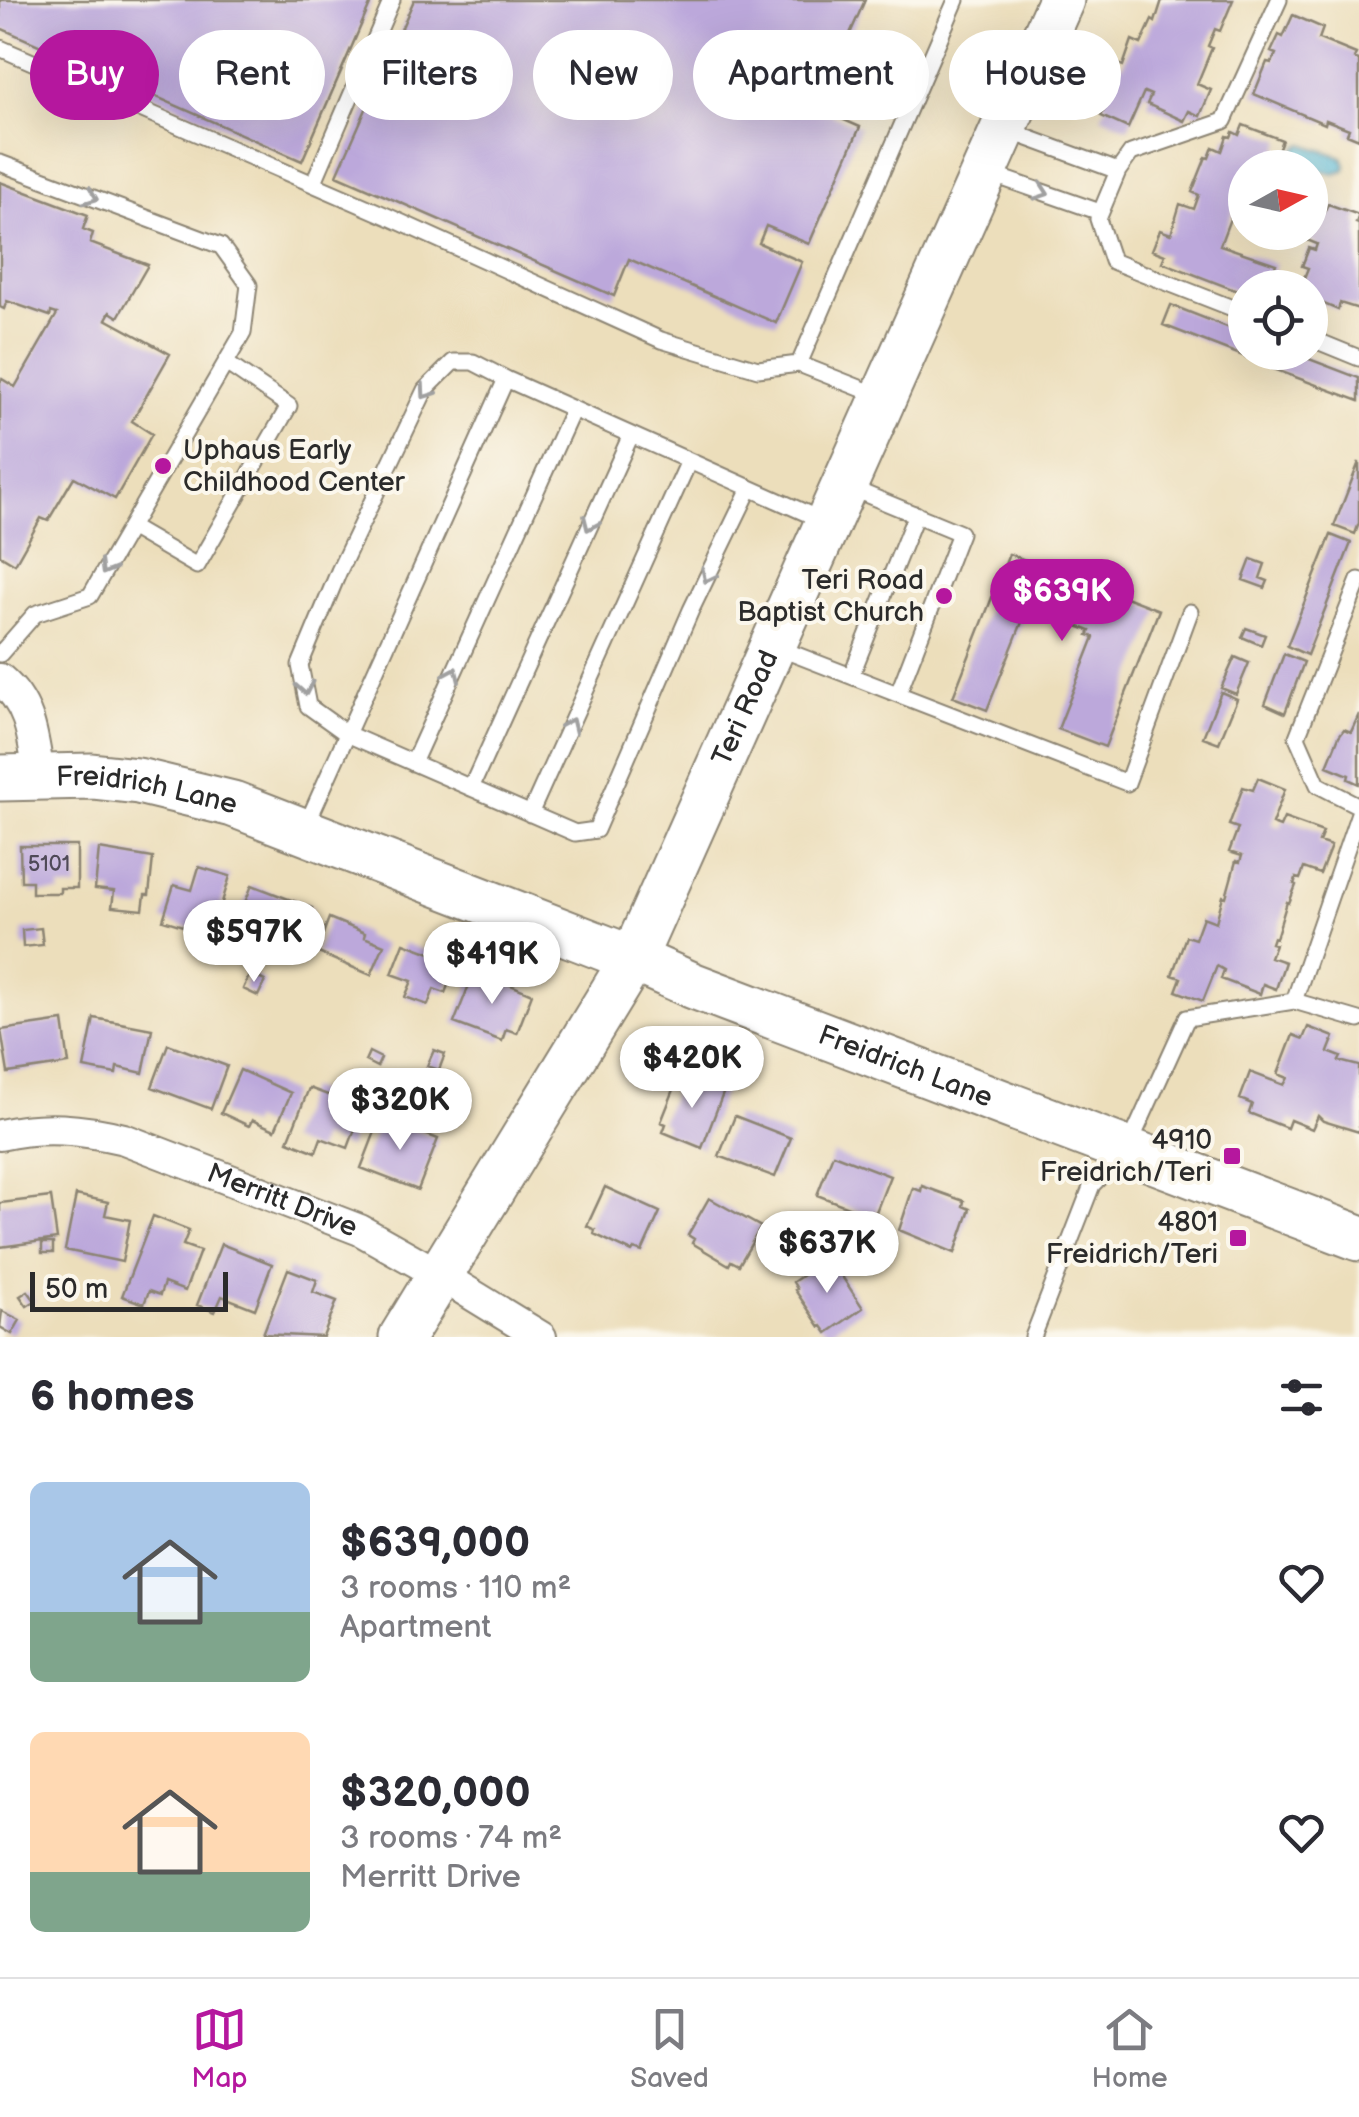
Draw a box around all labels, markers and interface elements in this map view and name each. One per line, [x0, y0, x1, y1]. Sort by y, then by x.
chip: Buy [30, 30, 159, 120]
chip: Rent [179, 30, 325, 120]
chip: Filters [345, 30, 513, 120]
chip: New [533, 30, 673, 120]
chip: Apartment [693, 30, 929, 120]
chip: House [949, 30, 1121, 120]
north arrow [1228, 150, 1328, 250]
map controls [1228, 150, 1328, 370]
one-way arrow [1033, 180, 1050, 201]
one-way arrow [82, 185, 99, 206]
button: locate [1228, 270, 1328, 370]
one-way arrow [420, 381, 439, 399]
place label: Uphaus Early Childhood Center [183, 434, 406, 499]
marker: Uphaus Early Childhood Center [152, 455, 174, 477]
one-way arrow [583, 514, 603, 532]
one-way arrow [99, 557, 119, 575]
pin: $639K [992, 559, 1132, 644]
place label: Teri Road Baptist Church [737, 564, 924, 629]
one-way arrow [700, 566, 720, 584]
text: $639K [1012, 572, 1112, 611]
marker: Teri Road Baptist Church [933, 585, 955, 607]
street label: Teri Road [705, 645, 785, 771]
one-way arrow [441, 666, 461, 684]
one-way arrow [293, 679, 314, 696]
one-way arrow [558, 717, 578, 735]
street label: Freidrich Lane [56, 759, 241, 821]
house number: 5101 [28, 851, 70, 878]
pin: $597K [184, 900, 324, 985]
text: $597K [205, 913, 303, 952]
pin: $419K [422, 922, 562, 1007]
text: $419K [445, 935, 539, 974]
street label: Freidrich Lane [814, 1018, 997, 1114]
pin: $420K [622, 1026, 762, 1111]
text: $420K [642, 1039, 742, 1078]
pin: $320K [330, 1068, 470, 1153]
text: $320K [350, 1081, 450, 1120]
place label: 4910 Freidrich/Teri [1040, 1124, 1212, 1189]
marker: 4910 Freidrich/Teri [1221, 1145, 1243, 1167]
street label: Merritt Drive [203, 1156, 362, 1244]
place label: 4801 Freidrich/Teri [1046, 1206, 1218, 1271]
pin: $637K [757, 1211, 897, 1296]
text: $637K [778, 1224, 876, 1263]
marker: 4801 Freidrich/Teri [1227, 1227, 1249, 1249]
scale bar [30, 1267, 228, 1312]
text: 50 m [45, 1273, 108, 1306]
icon: filters [1274, 1370, 1329, 1425]
text: 6 homes [30, 1372, 194, 1423]
text: $639,000 [340, 1518, 530, 1569]
icon: home [110, 1522, 230, 1642]
icon: heart [1274, 1555, 1329, 1610]
text: 3 rooms · 110 m² [340, 1569, 571, 1608]
text: Apartment [340, 1608, 491, 1647]
text: $320,000 [340, 1768, 531, 1819]
icon: home [110, 1772, 230, 1892]
icon: heart [1274, 1805, 1329, 1860]
text: 3 rooms · 74 m² [340, 1819, 562, 1858]
text: Merritt Drive [340, 1858, 521, 1897]
tab: Map [191, 2002, 248, 2095]
tab: Saved [630, 2002, 709, 2095]
tab: Home [1092, 2002, 1168, 2095]

